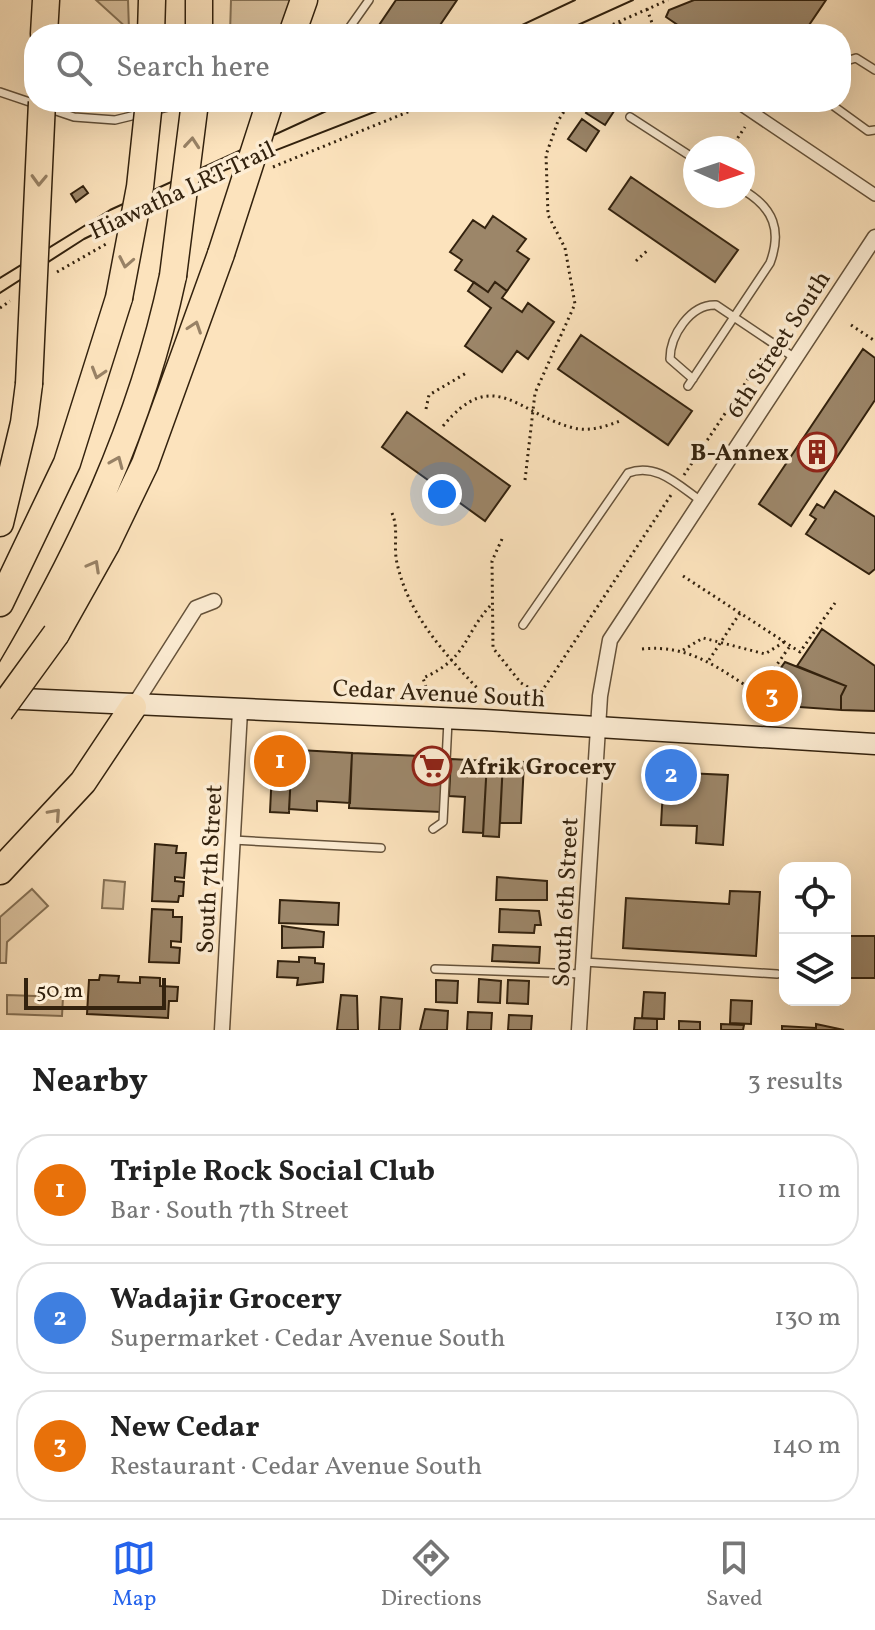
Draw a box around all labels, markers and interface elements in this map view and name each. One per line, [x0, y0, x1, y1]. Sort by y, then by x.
search box [24, 24, 851, 112]
icon: search [52, 46, 96, 90]
text: Search here [116, 47, 270, 89]
street label: Hiawatha LRT Trail [84, 134, 281, 250]
one-way arrow [183, 136, 200, 149]
north arrow [683, 136, 755, 208]
one-way arrow [31, 174, 48, 187]
one-way arrow [119, 256, 136, 269]
street label: 6th Street South [719, 265, 840, 425]
one-way arrow [186, 321, 202, 335]
one-way arrow [91, 365, 107, 379]
building icon: B-Annex [796, 431, 838, 473]
place label: B-Annex [690, 437, 789, 471]
one-way arrow [107, 456, 123, 471]
your location [422, 474, 462, 514]
one-way arrow [84, 561, 100, 575]
pin: 3 [746, 666, 798, 726]
street label: Cedar Avenue South [332, 672, 546, 718]
pin: 1 [254, 731, 306, 791]
supermarket icon: Afrik Grocery [411, 745, 453, 787]
pin: 2 [645, 745, 697, 805]
place label: Afrik Grocery [460, 751, 617, 785]
street label: South 7th Street [190, 784, 232, 954]
one-way arrow [46, 809, 60, 824]
street label: South 6th Street [546, 817, 588, 988]
map controls [779, 862, 851, 1006]
button: locate [779, 862, 851, 934]
button: layers [779, 934, 851, 1006]
scale bar [24, 974, 166, 1010]
text: 50 m [36, 976, 83, 1007]
text: Nearby [32, 1059, 148, 1106]
text: 3 results [747, 1064, 843, 1100]
text: Triple Rock Social Club [110, 1151, 435, 1193]
text: 1 [55, 1172, 65, 1208]
text: 110 m [777, 1172, 841, 1208]
text: Bar · South 7th Street [110, 1193, 349, 1229]
text: Wadajir Grocery [110, 1279, 342, 1321]
text: 2 [53, 1300, 67, 1336]
text: 130 m [774, 1300, 841, 1336]
text: Supermarket · Cedar Avenue South [110, 1321, 505, 1357]
text: New Cedar [110, 1407, 259, 1449]
text: 3 [53, 1428, 67, 1464]
text: 140 m [772, 1428, 841, 1464]
text: Restaurant · Cedar Avenue South [110, 1449, 482, 1485]
tab: Map [112, 1536, 156, 1615]
tab: Directions [381, 1536, 482, 1615]
tab: Saved [706, 1536, 763, 1615]

